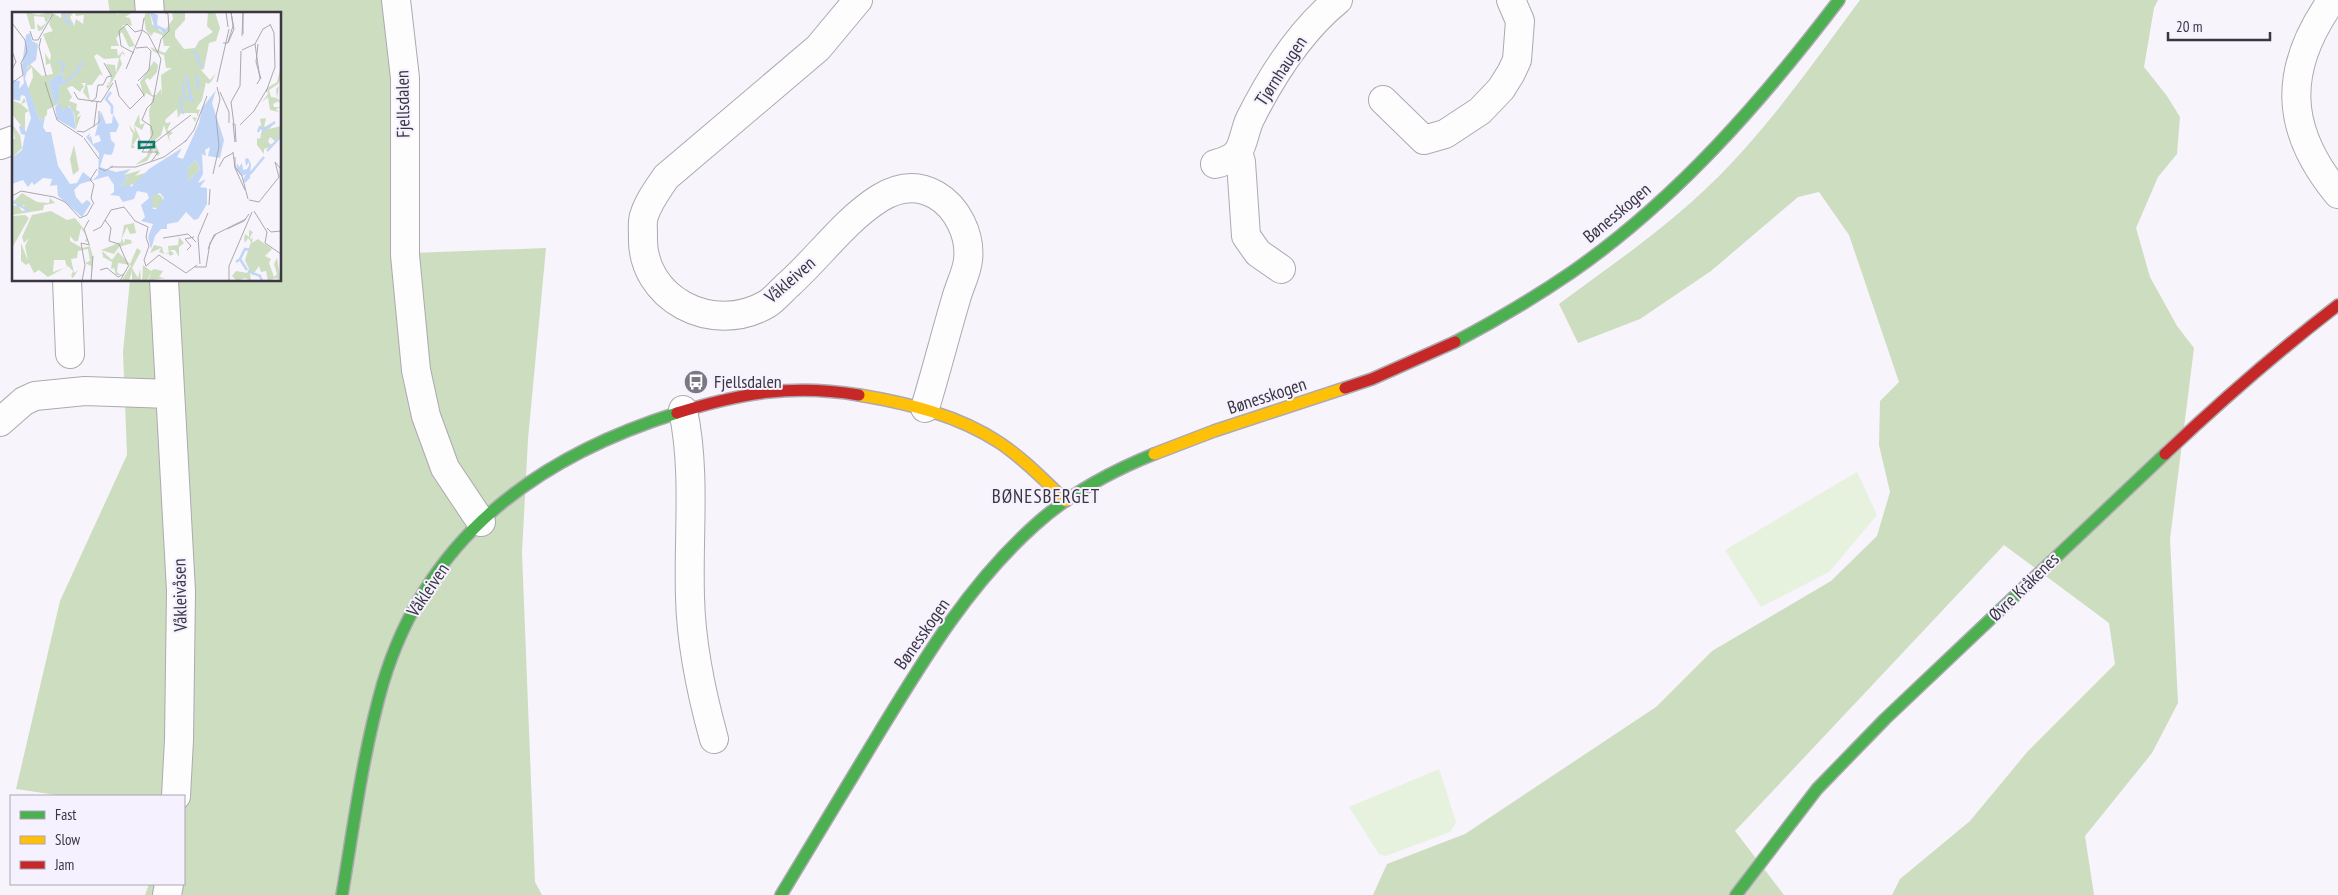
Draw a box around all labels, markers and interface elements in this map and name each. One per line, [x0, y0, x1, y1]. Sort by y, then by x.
scale bar [2168, 10, 2270, 42]
inset map [12, 12, 281, 281]
text: 20 m [2176, 17, 2202, 36]
street label: Tjørnhaugen [1250, 31, 1312, 110]
street label: Fjellsdalen [390, 70, 415, 138]
street label: Bønesskogen [1578, 178, 1655, 248]
street label: Våkleiven [759, 251, 820, 309]
bus stop icon: Fjellsdalen [683, 369, 709, 395]
place label: Fjellsdalen [714, 370, 782, 393]
street label: Bønesskogen [1225, 372, 1309, 419]
district label: BØNESBERGET [992, 484, 1100, 508]
street label: Øvre Kråkenes [1984, 547, 2064, 626]
street label: Våkleivåsen [167, 558, 192, 633]
street label: Våkleiven [401, 559, 454, 622]
street label: Bønesskogen [889, 594, 954, 674]
legend [10, 795, 185, 885]
text: Fast [55, 805, 76, 824]
text: Slow [55, 830, 80, 849]
text: Jam [54, 855, 74, 874]

